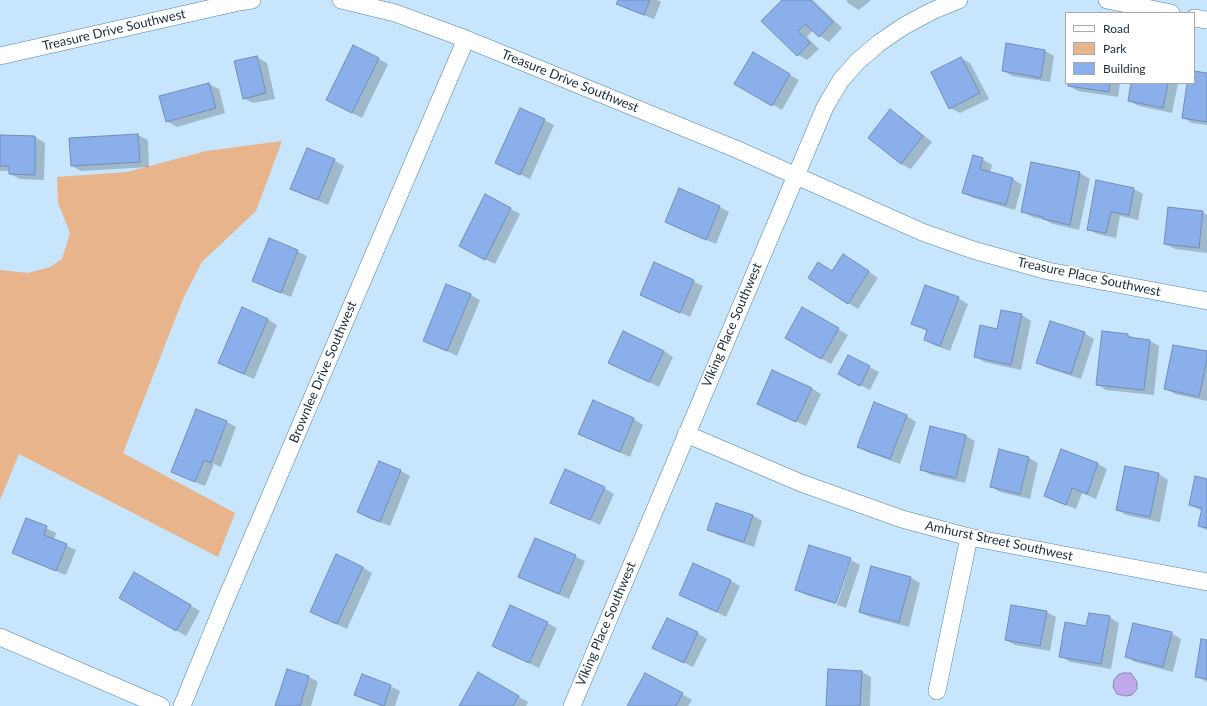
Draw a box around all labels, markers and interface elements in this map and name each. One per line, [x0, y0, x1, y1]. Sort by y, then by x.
street label: Treasure Drive Southwest [41, 6, 187, 54]
legend [1065, 12, 1195, 84]
text: Road [1103, 21, 1130, 36]
text: Park [1103, 41, 1126, 56]
street label: Treasure Drive Southwest [499, 46, 641, 116]
text: Building [1103, 61, 1146, 76]
street label: Treasure Place Southwest [1016, 254, 1162, 300]
street label: Viking Place Southwest [699, 261, 765, 389]
street label: Brownlee Drive Southwest [286, 299, 360, 445]
street label: Amhurst Street Southwest [924, 518, 1074, 564]
street label: Viking Place Southwest [573, 560, 639, 688]

